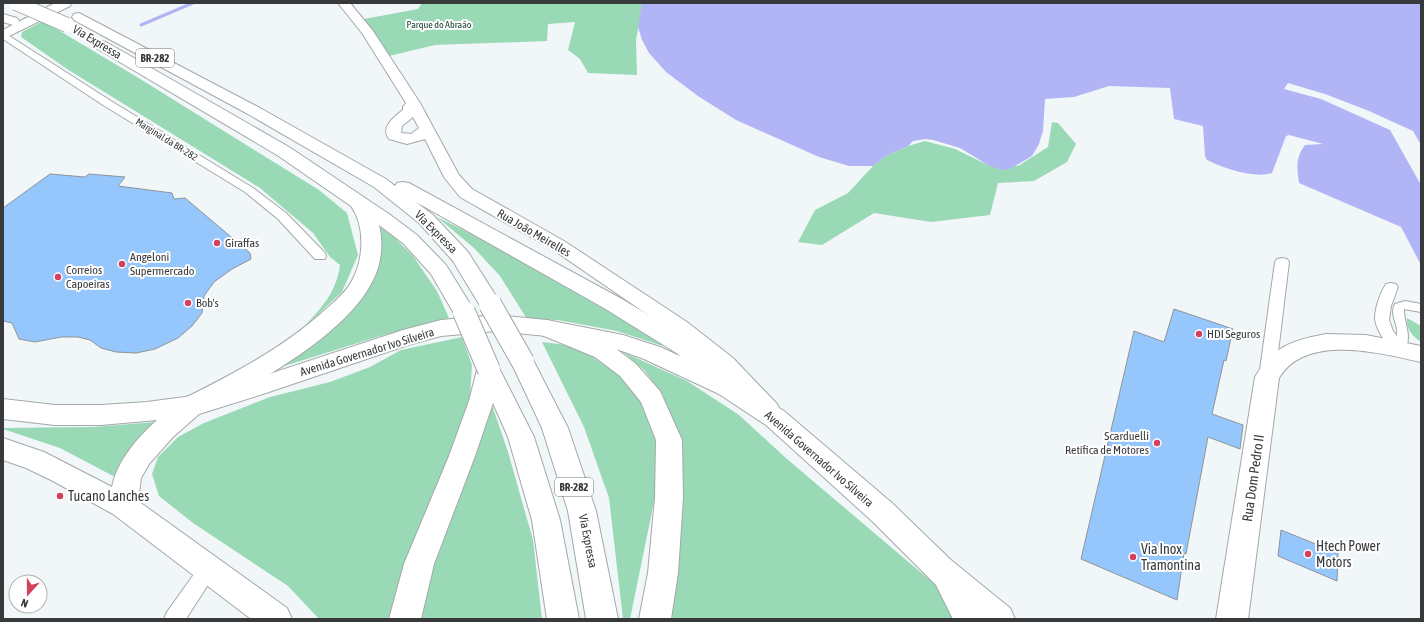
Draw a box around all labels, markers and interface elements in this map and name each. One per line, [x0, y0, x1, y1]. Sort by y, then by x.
park label: Parque do Abraão [407, 19, 472, 30]
street label: Via Expressa [70, 22, 124, 62]
road number: BR-282 [136, 49, 174, 67]
street label: Marginal da BR-282 [134, 116, 200, 163]
street label: Rua João Meirelles [495, 206, 573, 260]
street label: Via Expressa [412, 208, 460, 256]
place label: Giraffas [225, 236, 259, 250]
marker: Giraffas [212, 238, 222, 248]
place label: Angeloni Supermercado [130, 250, 195, 278]
marker: Angeloni Supermercado [117, 259, 127, 269]
place label: Correios Capoeiras [66, 263, 110, 291]
marker: Correios Capoeiras [53, 272, 63, 282]
place label: Bob's [196, 296, 219, 310]
marker: Bob's [183, 298, 193, 308]
street label: Avenida Governador Ivo Silveira [298, 325, 436, 379]
place label: HDI Seguros [1207, 327, 1260, 341]
marker: HDI Seguros [1194, 329, 1204, 339]
street label: Avenida Governador Ivo Silveira [762, 408, 876, 510]
place label: Scarduelli Retífica de Motores [1065, 429, 1149, 457]
street label: Rua Dom Pedro II [1239, 433, 1267, 523]
marker: Scarduelli Retífica de Motores [1152, 438, 1162, 448]
road number: BR-282 [555, 478, 593, 496]
place label: Tucano Lanches [68, 488, 149, 504]
marker: Tucano Lanches [55, 491, 65, 501]
street label: Via Expressa [576, 513, 600, 569]
place label: Htech Power Motors [1316, 538, 1381, 570]
place label: Via Inox Tramontina [1141, 541, 1201, 573]
marker: Htech Power Motors [1303, 549, 1313, 559]
marker: Via Inox Tramontina [1128, 552, 1138, 562]
north arrow [8, 574, 48, 614]
text: N [19, 597, 30, 610]

